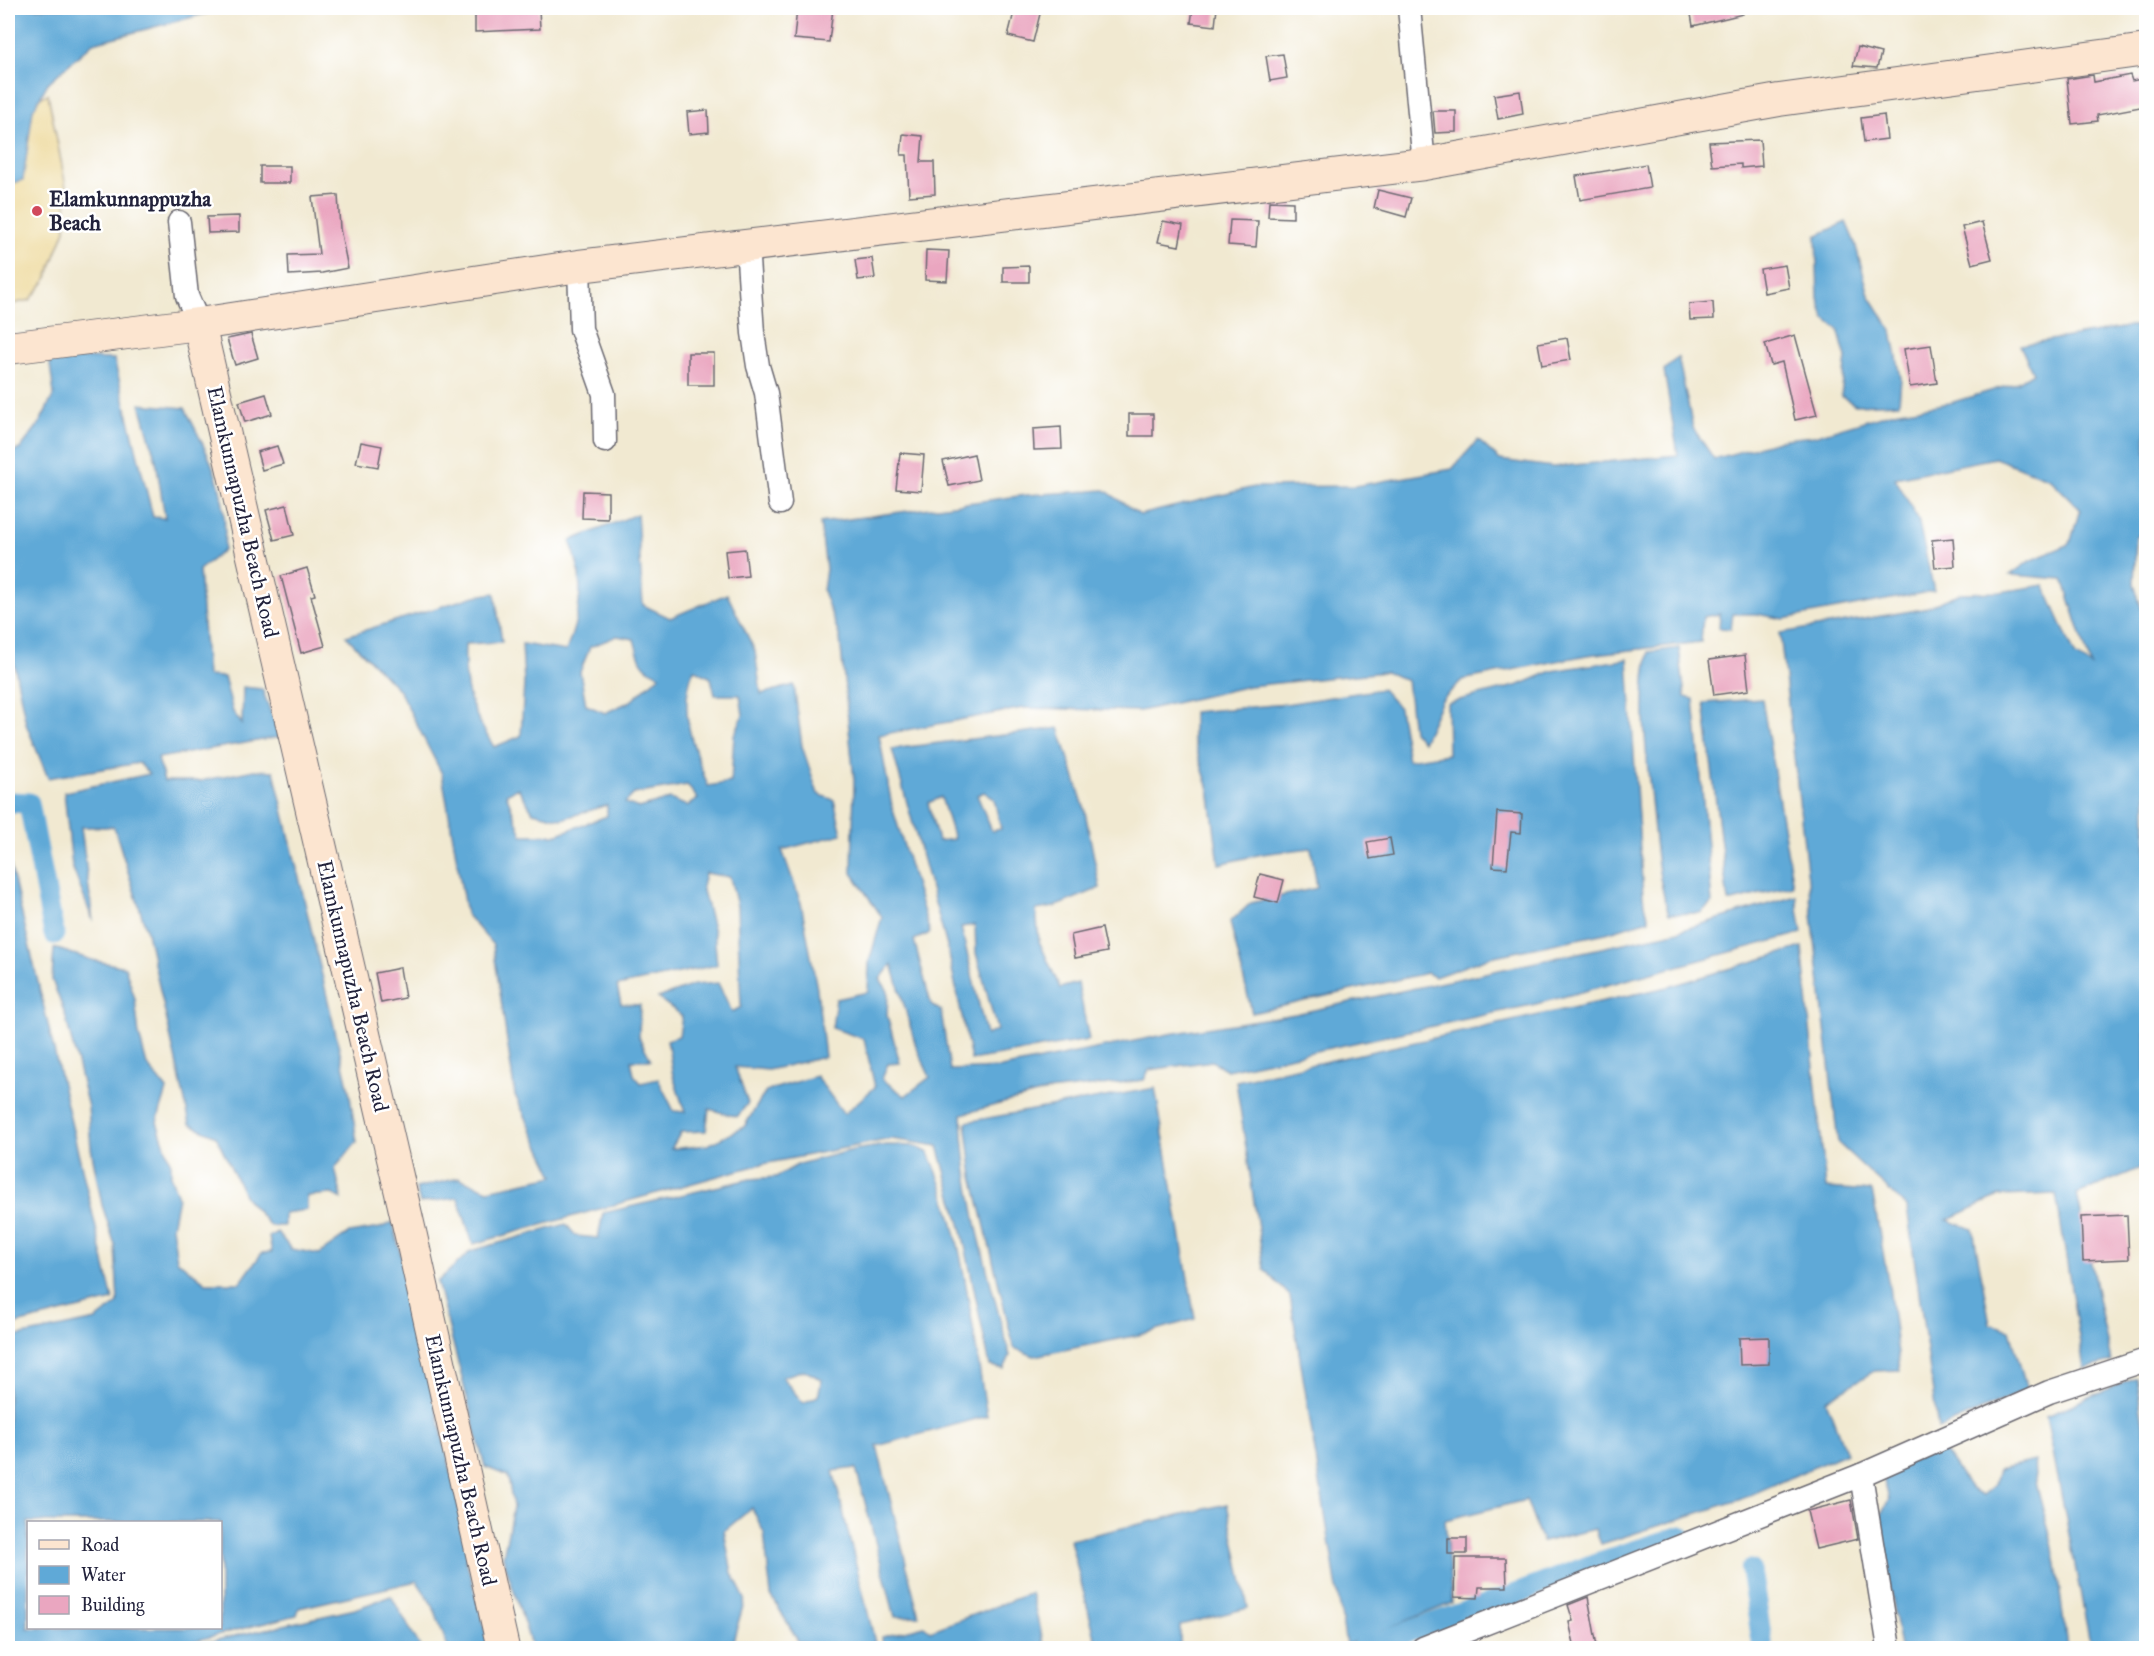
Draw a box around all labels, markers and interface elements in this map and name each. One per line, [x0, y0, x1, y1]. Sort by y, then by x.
place label: Elamkunnappuzha Beach [49, 186, 212, 236]
marker: Elamkunnappuzha Beach [30, 204, 44, 218]
street label: Elamkunnapuzha Beach Road [201, 384, 285, 641]
street label: Elamkunnapuzha Beach Road [311, 858, 395, 1115]
street label: Elamkunnapuzha Beach Road [419, 1332, 503, 1589]
legend [27, 1521, 222, 1629]
text: Road [81, 1534, 119, 1556]
text: Water [81, 1564, 126, 1586]
text: Building [81, 1594, 145, 1617]

